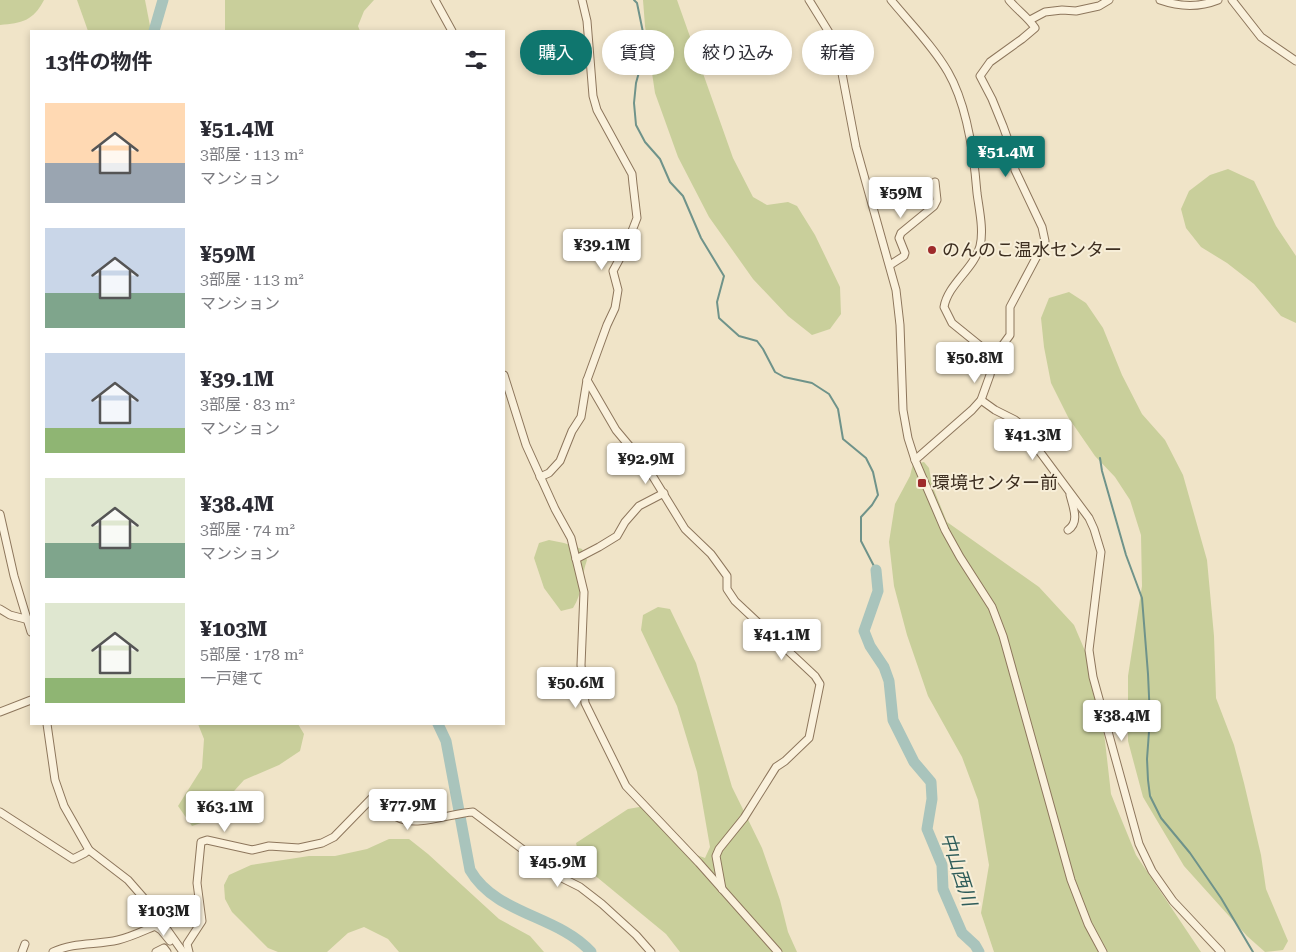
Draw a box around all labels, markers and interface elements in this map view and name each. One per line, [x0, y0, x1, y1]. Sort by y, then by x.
chip: 購入 [520, 30, 592, 75]
chip: 賃貸 [602, 30, 674, 75]
chip: 絞り込み [684, 30, 792, 75]
chip: 新着 [802, 30, 874, 75]
icon: filters [462, 46, 490, 74]
text: 13件の物件 [45, 50, 153, 74]
text: ¥51.4M [200, 117, 274, 141]
icon: home [85, 123, 145, 183]
pin: ¥51.4M [965, 136, 1047, 178]
text: ¥51.4M [978, 142, 1034, 161]
text: 3部屋 · 113 m² [200, 145, 304, 164]
text: マンション [200, 169, 280, 188]
pin: ¥59M [871, 176, 931, 219]
text: ¥59M [880, 183, 922, 202]
pin: ¥39.1M [561, 228, 643, 271]
text: ¥39.1M [574, 235, 630, 254]
place label: のんのこ温水センター [942, 239, 1122, 260]
text: ¥59M [200, 242, 256, 266]
marker: のんのこ温水センター [926, 244, 938, 256]
icon: home [85, 248, 145, 308]
text: 3部屋 · 113 m² [200, 270, 304, 289]
text: マンション [200, 294, 280, 313]
pin: ¥50.8M [934, 342, 1016, 384]
text: ¥50.8M [947, 348, 1003, 367]
text: ¥39.1M [200, 367, 274, 391]
icon: home [85, 373, 145, 433]
text: 3部屋 · 83 m² [200, 395, 295, 414]
pin: ¥41.3M [992, 418, 1074, 461]
text: マンション [200, 419, 280, 438]
text: ¥41.3M [1005, 425, 1061, 444]
pin: ¥92.9M [605, 442, 687, 485]
text: ¥92.9M [618, 449, 674, 468]
place label: 環境センター前 [932, 472, 1058, 493]
marker: 環境センター前 [916, 477, 928, 489]
text: ¥38.4M [200, 492, 274, 516]
icon: home [85, 498, 145, 558]
text: 3部屋 · 74 m² [200, 520, 295, 539]
text: マンション [200, 544, 280, 563]
text: ¥103M [200, 617, 267, 641]
pin: ¥41.1M [741, 618, 823, 661]
icon: home [85, 623, 145, 683]
text: ¥41.1M [754, 625, 810, 644]
text: 5部屋 · 178 m² [200, 645, 304, 664]
pin: ¥50.6M [535, 666, 617, 709]
text: 一戸建て [200, 669, 264, 688]
text: ¥50.6M [548, 673, 604, 692]
pin: ¥38.4M [1081, 700, 1163, 742]
text: ¥38.4M [1094, 706, 1150, 725]
pin: ¥77.9M [367, 788, 449, 831]
pin: ¥63.1M [184, 790, 266, 833]
text: ¥77.9M [380, 795, 436, 814]
text: ¥63.1M [197, 797, 253, 816]
water label: 中山西川 [936, 829, 982, 911]
pin: ¥45.9M [517, 846, 599, 888]
text: ¥45.9M [530, 852, 586, 871]
pin: ¥103M [129, 894, 199, 937]
text: ¥103M [138, 901, 190, 920]

